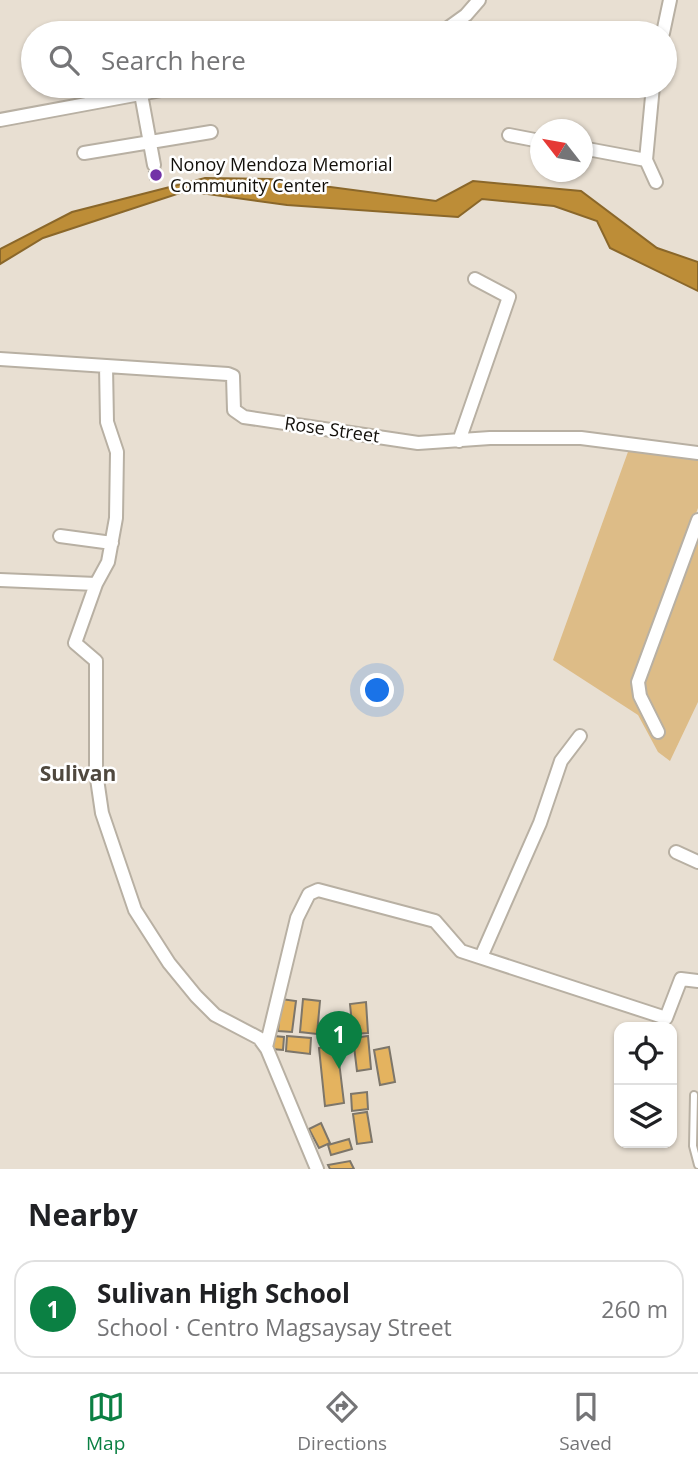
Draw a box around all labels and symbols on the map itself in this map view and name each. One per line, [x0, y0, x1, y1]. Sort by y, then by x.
north arrow [530, 119, 593, 182]
place label: Nonoy Mendoza Memorial Community Center [170, 152, 392, 197]
marker: Nonoy Mendoza Memorial Community Center [148, 167, 164, 183]
street label: Rose Street [283, 410, 381, 448]
your location [360, 673, 394, 707]
district label: Sulivan [40, 759, 116, 787]
pin: 1 [316, 1011, 362, 1069]

